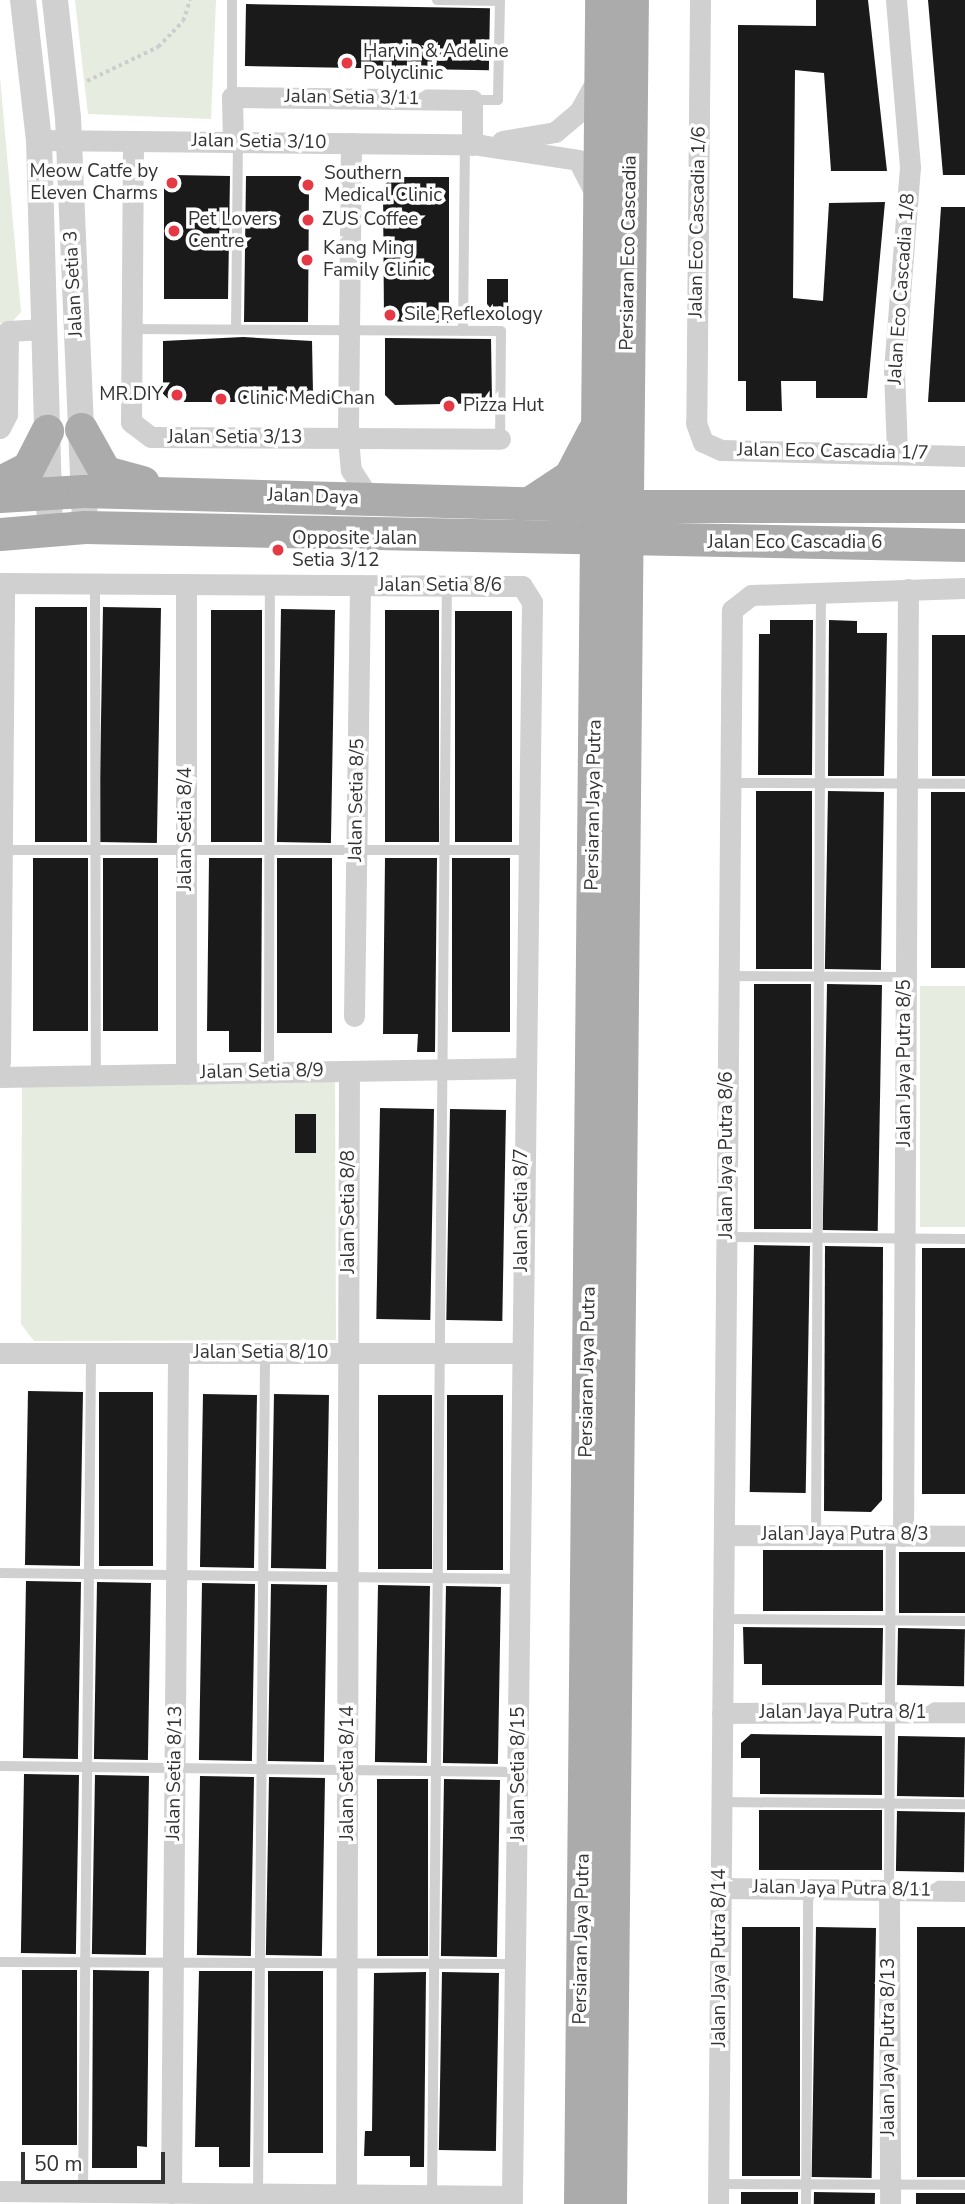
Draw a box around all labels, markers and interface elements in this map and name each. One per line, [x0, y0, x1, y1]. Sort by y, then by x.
place label: Harvin & Adeline Polyclinic [363, 41, 509, 85]
marker: Harvin & Adeline Polyclinic [337, 53, 357, 73]
street label: Jalan Setia 3/11 [284, 85, 420, 111]
street label: Jalan Eco Cascadia 1/6 [685, 126, 711, 318]
street label: Jalan Setia 3/10 [191, 129, 327, 155]
street label: Persiaran Eco Cascadia [616, 155, 642, 351]
place label: Meow Catfe by Eleven Charms [29, 161, 158, 205]
place label: Southern Medical Clinic [324, 163, 442, 207]
marker: Meow Catfe by Eleven Charms [164, 175, 180, 191]
marker: Southern Medical Clinic [298, 175, 318, 195]
street label: Jalan Eco Cascadia 1/8 [884, 193, 920, 385]
place label: Pet Lovers Centre [188, 209, 277, 253]
place label: ZUS Coffee [322, 209, 418, 231]
marker: ZUS Coffee [300, 212, 316, 228]
marker: Pet Lovers Centre [166, 223, 182, 239]
street label: Jalan Setia 3 [60, 230, 88, 338]
place label: Kang Ming Family Clinic [323, 238, 431, 282]
marker: Kang Ming Family Clinic [297, 250, 317, 270]
place label: Sile Reflexology [404, 304, 542, 326]
marker: Sile Reflexology [382, 307, 398, 323]
place label: MR.DIY [99, 384, 163, 406]
marker: MR.DIY [169, 387, 185, 403]
place label: Clinic MediChan [237, 388, 375, 410]
marker: Clinic MediChan [211, 389, 231, 409]
place label: Pizza Hut [463, 395, 544, 417]
marker: Pizza Hut [441, 398, 457, 414]
street label: Jalan Setia 3/13 [168, 427, 302, 449]
street label: Jalan Eco Cascadia 1/7 [737, 439, 929, 465]
street label: Jalan Daya [267, 484, 359, 510]
place label: Opposite Jalan Setia 3/12 [292, 528, 417, 572]
street label: Jalan Eco Cascadia 6 [708, 532, 882, 554]
marker: Opposite Jalan Setia 3/12 [270, 542, 286, 558]
street label: Jalan Setia 8/6 [378, 575, 502, 597]
street label: Persiaran Jaya Putra [581, 719, 607, 891]
street label: Jalan Setia 8/5 [345, 738, 369, 862]
street label: Jalan Setia 8/4 [175, 767, 197, 891]
street label: Jalan Jaya Putra 8/5 [894, 979, 916, 1147]
street label: Jalan Setia 8/9 [200, 1060, 324, 1084]
street label: Jalan Jaya Putra 8/6 [716, 1071, 738, 1239]
street label: Jalan Setia 8/7 [511, 1148, 533, 1272]
street label: Jalan Setia 8/8 [338, 1150, 360, 1274]
street label: Persiaran Jaya Putra [575, 1286, 601, 1458]
street label: Jalan Setia 8/10 [194, 1342, 328, 1364]
street label: Jalan Jaya Putra 8/3 [761, 1524, 929, 1546]
street label: Jalan Jaya Putra 8/1 [759, 1702, 927, 1724]
street label: Jalan Setia 8/13 [162, 1705, 188, 1841]
street label: Jalan Setia 8/14 [337, 1706, 359, 1840]
street label: Jalan Setia 8/15 [508, 1707, 530, 1841]
street label: Persiaran Jaya Putra [569, 1853, 595, 2025]
street label: Jalan Jaya Putra 8/14 [709, 1869, 731, 2047]
street label: Jalan Jaya Putra 8/11 [752, 1876, 932, 1902]
street label: Jalan Jaya Putra 8/13 [878, 1958, 900, 2136]
scale bar [24, 2138, 168, 2182]
text: 50 m [34, 2150, 83, 2178]

